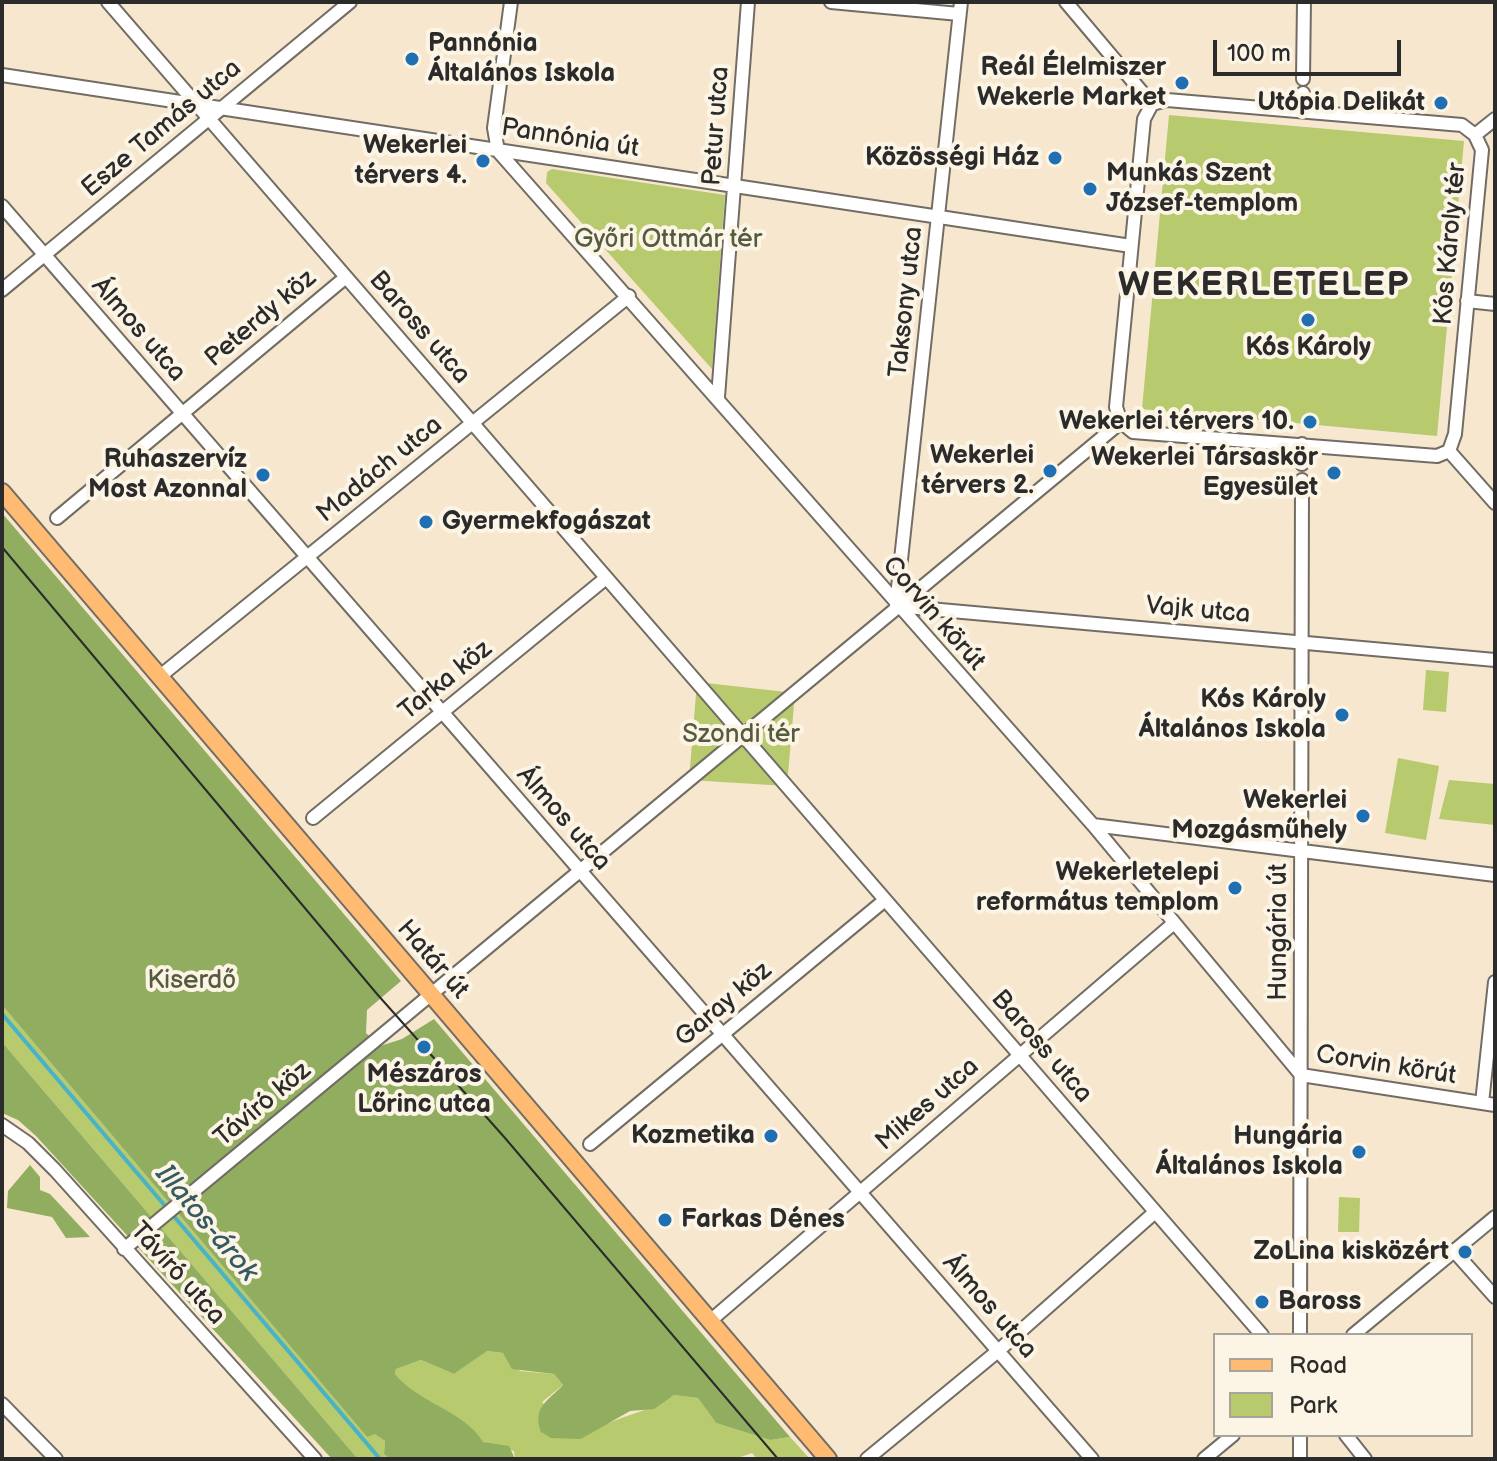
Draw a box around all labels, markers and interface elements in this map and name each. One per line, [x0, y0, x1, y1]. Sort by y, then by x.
scale bar [1217, 24, 1405, 74]
place label: Pannónia Általános Iskola [428, 28, 615, 90]
text: 100 m [1227, 39, 1291, 68]
marker: Pannónia Általános Iskola [403, 50, 421, 68]
place label: Reál Élelmiszer Wekerle Market [977, 52, 1166, 114]
street label: Esze Tamás utca [76, 53, 248, 205]
street label: Petur utca [697, 65, 737, 187]
marker: Reál Élelmiszer Wekerle Market [1173, 74, 1191, 92]
place label: Utópia Delikát [1257, 87, 1425, 119]
marker: Utópia Delikát [1432, 94, 1450, 112]
street label: Pannónia út [499, 113, 641, 165]
place label: Wekerlei térvers 4. [355, 130, 467, 192]
place label: Közösségi Ház [865, 142, 1039, 174]
marker: Közösségi Ház [1046, 149, 1064, 167]
marker: Wekerlei térvers 4. [474, 152, 492, 170]
place label: Munkás Szent József-templom [1106, 158, 1298, 220]
street label: Kós Károly tér [1428, 162, 1474, 326]
marker: Munkás Szent József-templom [1081, 180, 1099, 198]
park label: Győri Ottmár tér [574, 224, 762, 256]
street label: Taksony utca [884, 225, 930, 379]
street label: Peterdy köz [199, 264, 323, 374]
street label: Baross utca [362, 265, 476, 391]
district label: WEKERLETELEP [1118, 266, 1410, 306]
street label: Álmos utca [84, 271, 192, 389]
marker: Kós Károly [1299, 311, 1317, 329]
place label: Kós Károly [1245, 332, 1371, 364]
place label: Wekerlei térvers 10. [1059, 406, 1294, 438]
street label: Madách utca [311, 410, 449, 530]
marker: Wekerlei térvers 10. [1301, 413, 1319, 431]
place label: Wekerlei térvers 2. [922, 440, 1034, 502]
place label: Wekerlei Társaskör Egyesület [1091, 442, 1318, 504]
place label: Ruhaszervíz Most Azonnal [88, 444, 247, 506]
marker: Wekerlei térvers 2. [1041, 462, 1059, 480]
marker: Wekerlei Társaskör Egyesület [1325, 464, 1343, 482]
marker: Ruhaszervíz Most Azonnal [254, 466, 272, 484]
place label: Gyermekfogászat [442, 506, 651, 538]
marker: Gyermekfogászat [417, 513, 435, 531]
street label: Corvin körút [875, 550, 991, 678]
street label: Vajk utca [1144, 591, 1252, 631]
street label: Tarka köz [393, 634, 499, 728]
place label: Kós Károly Általános Iskola [1139, 684, 1326, 746]
marker: Kós Károly Általános Iskola [1333, 706, 1351, 724]
park label: Szondi tér [682, 719, 800, 751]
street label: Álmos utca [509, 760, 617, 878]
place label: Wekerlei Mozgásműhely [1171, 785, 1347, 846]
marker: Wekerlei Mozgásműhely [1354, 807, 1372, 825]
place label: Wekerletelepi református templom [976, 857, 1219, 918]
street label: Hungária út [1263, 863, 1295, 1001]
marker: Wekerletelepi református templom [1226, 879, 1244, 897]
street label: Határ út [389, 914, 475, 1006]
street label: Garay köz [670, 956, 778, 1054]
park label: Kiserdő [147, 965, 237, 997]
street label: Baross utca [984, 984, 1098, 1110]
marker: Mészáros Lőrinc utca [415, 1038, 433, 1056]
street label: Corvin körút [1314, 1040, 1458, 1092]
street label: Mikes utca [870, 1052, 986, 1158]
street label: Távíró köz [208, 1056, 318, 1154]
place label: Mészáros Lőrinc utca [357, 1059, 491, 1120]
place label: Kozmetika [631, 1120, 755, 1152]
place label: Hungária Általános Iskola [1156, 1121, 1343, 1182]
marker: Kozmetika [762, 1127, 780, 1145]
marker: Hungária Általános Iskola [1350, 1143, 1368, 1161]
water label: Illatos-árok [147, 1159, 265, 1289]
place label: Farkas Dénes [681, 1204, 845, 1236]
marker: Farkas Dénes [656, 1211, 674, 1229]
street label: Távíró utca [123, 1216, 231, 1332]
place label: ZoLina kisközért [1253, 1236, 1449, 1268]
marker: ZoLina kisközért [1456, 1243, 1474, 1261]
street label: Álmos utca [935, 1248, 1043, 1366]
place label: Baross [1278, 1286, 1361, 1318]
marker: Baross [1253, 1293, 1271, 1311]
legend [1213, 1333, 1473, 1437]
text: Road [1289, 1351, 1347, 1380]
text: Park [1289, 1391, 1337, 1420]

